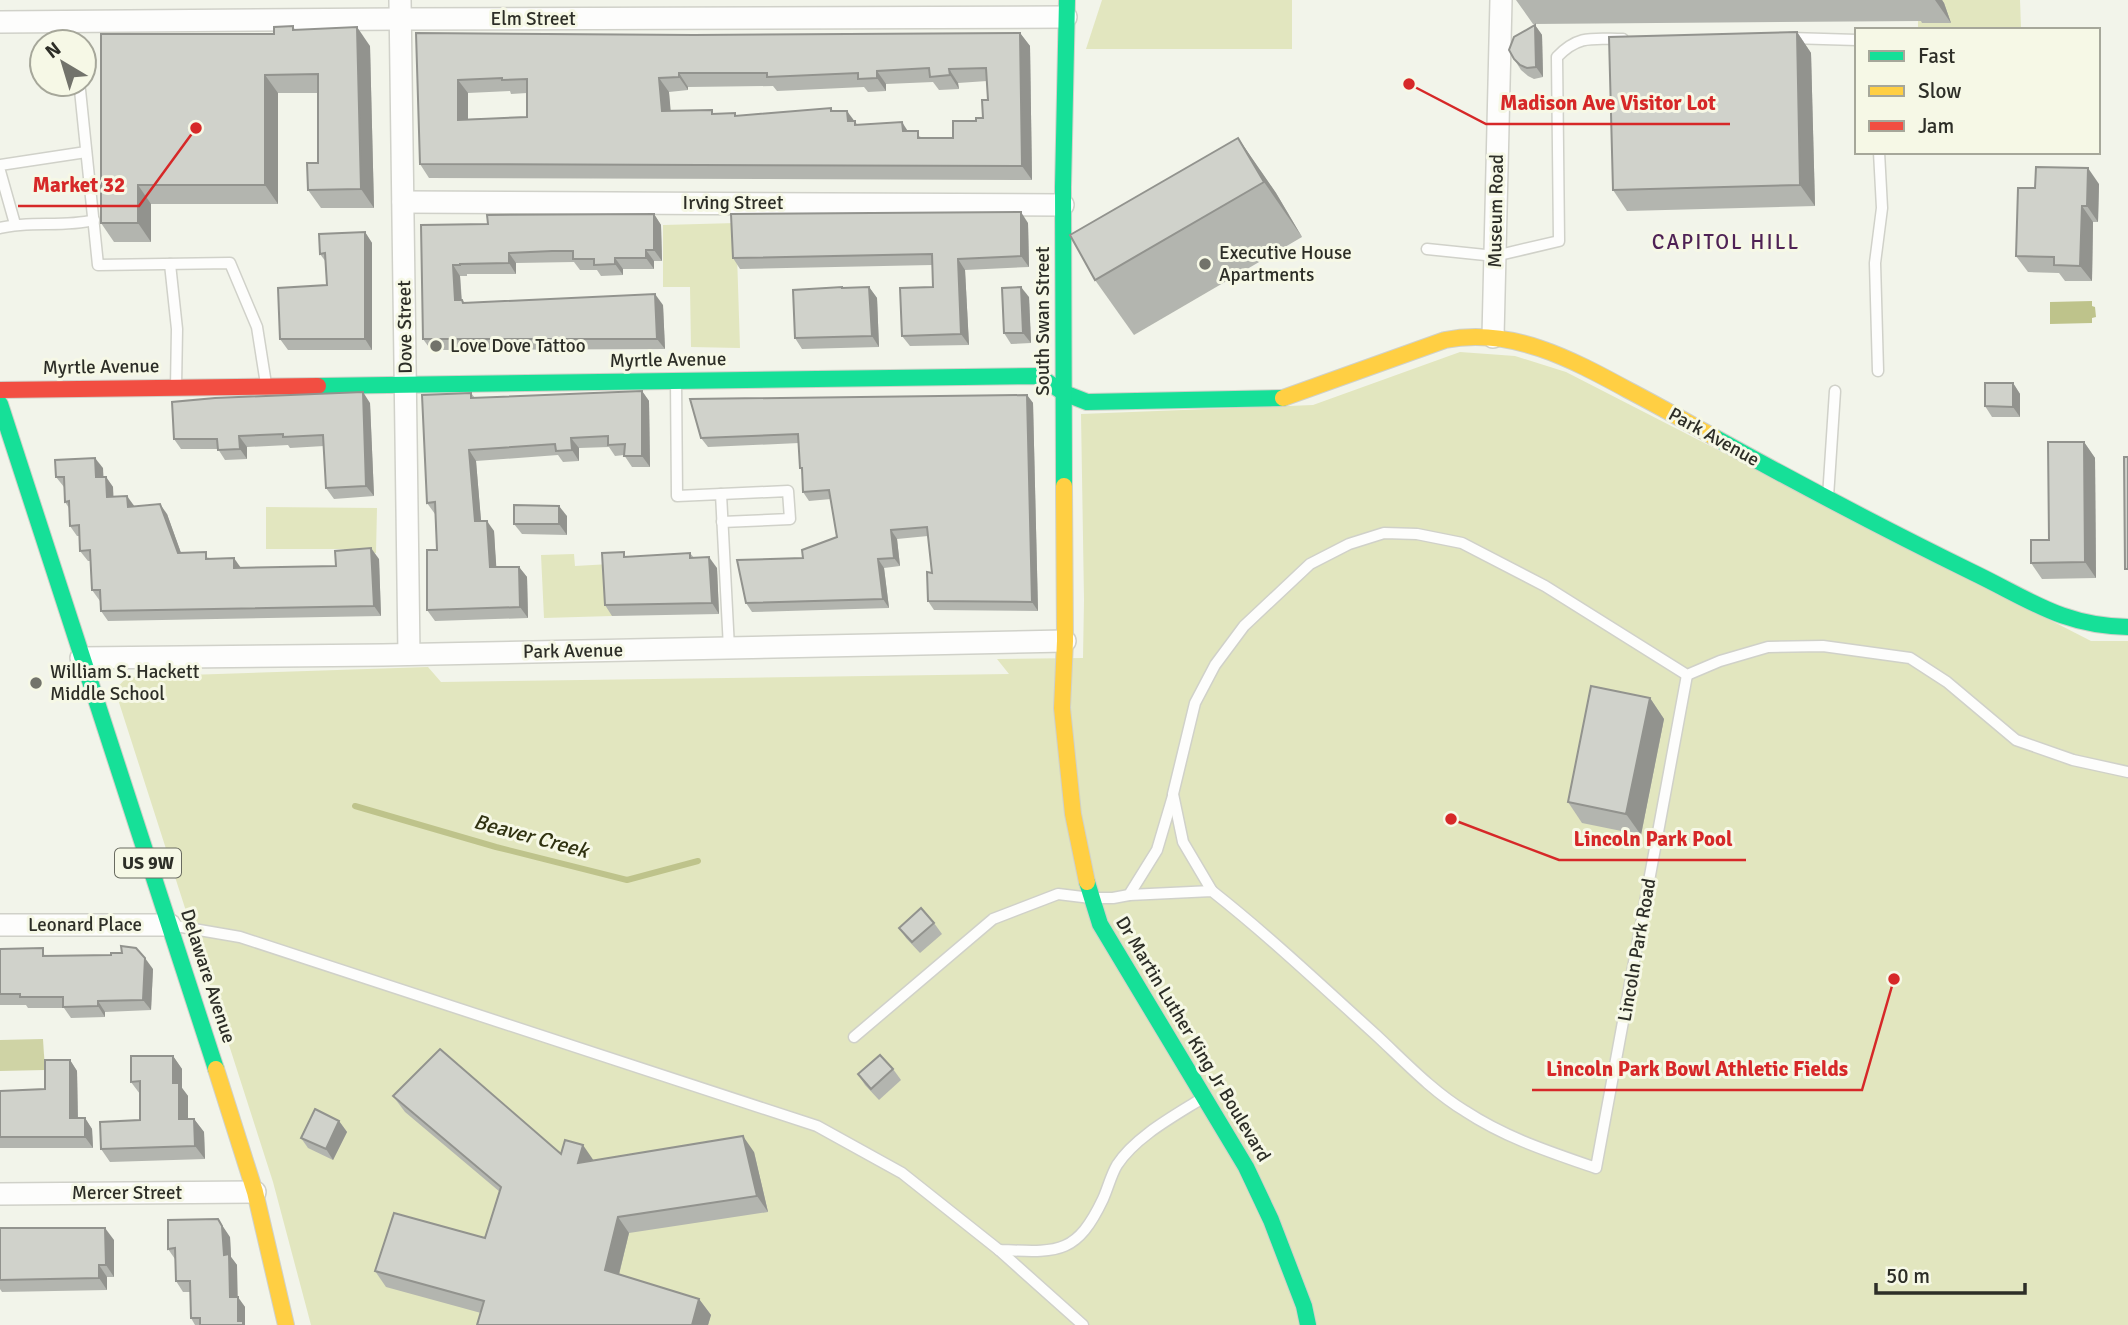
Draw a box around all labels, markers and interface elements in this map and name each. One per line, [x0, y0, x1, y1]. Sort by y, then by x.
street label: Elm Street [490, 7, 576, 31]
north arrow [28, 28, 98, 98]
legend [1855, 28, 2100, 154]
text: N [41, 37, 66, 64]
text: Fast [1918, 43, 1955, 69]
text: Slow [1918, 78, 1962, 104]
callout: Madison Ave Visitor Lot [1486, 82, 1730, 124]
text: Madison Ave Visitor Lot [1500, 90, 1716, 116]
text: Jam [1918, 113, 1954, 139]
street label: Museum Road [1483, 154, 1509, 268]
callout: Market 32 [18, 164, 139, 206]
text: Market 32 [33, 172, 125, 198]
street label: Irving Street [683, 191, 784, 215]
district label: CAPITOL HILL [1652, 229, 1800, 255]
place label: Executive House Apartments [1219, 241, 1352, 287]
street label: South Swan Street [1031, 246, 1055, 396]
marker: Executive House Apartments [1197, 256, 1213, 272]
street label: Dove Street [392, 280, 418, 374]
place label: Love Dove Tattoo [450, 334, 586, 358]
marker: Love Dove Tattoo [428, 338, 444, 354]
street label: Myrtle Avenue [609, 347, 727, 373]
street label: Myrtle Avenue [42, 354, 160, 380]
street label: Park Avenue [1664, 402, 1764, 472]
street label: Park Avenue [523, 638, 623, 664]
place label: William S. Hackett Middle School [50, 660, 200, 706]
marker: William S. Hackett Middle School [28, 675, 44, 691]
water label: Beaver Creek [471, 808, 593, 864]
callout: Lincoln Park Pool [1559, 818, 1746, 860]
text: Lincoln Park Pool [1574, 826, 1733, 852]
road number: US 9W [115, 848, 181, 878]
street label: Lincoln Park Road [1613, 876, 1661, 1024]
street label: Delaware Avenue [175, 906, 241, 1046]
street label: Dr Martin Luther King Jr Boulevard [1110, 912, 1276, 1166]
street label: Leonard Place [28, 913, 142, 937]
callout: Lincoln Park Bowl Athletic Fields [1532, 1048, 1862, 1090]
text: Lincoln Park Bowl Athletic Fields [1546, 1056, 1848, 1082]
street label: Mercer Street [72, 1181, 183, 1205]
scale bar [1876, 1252, 2025, 1296]
text: 50 m [1886, 1263, 1930, 1289]

